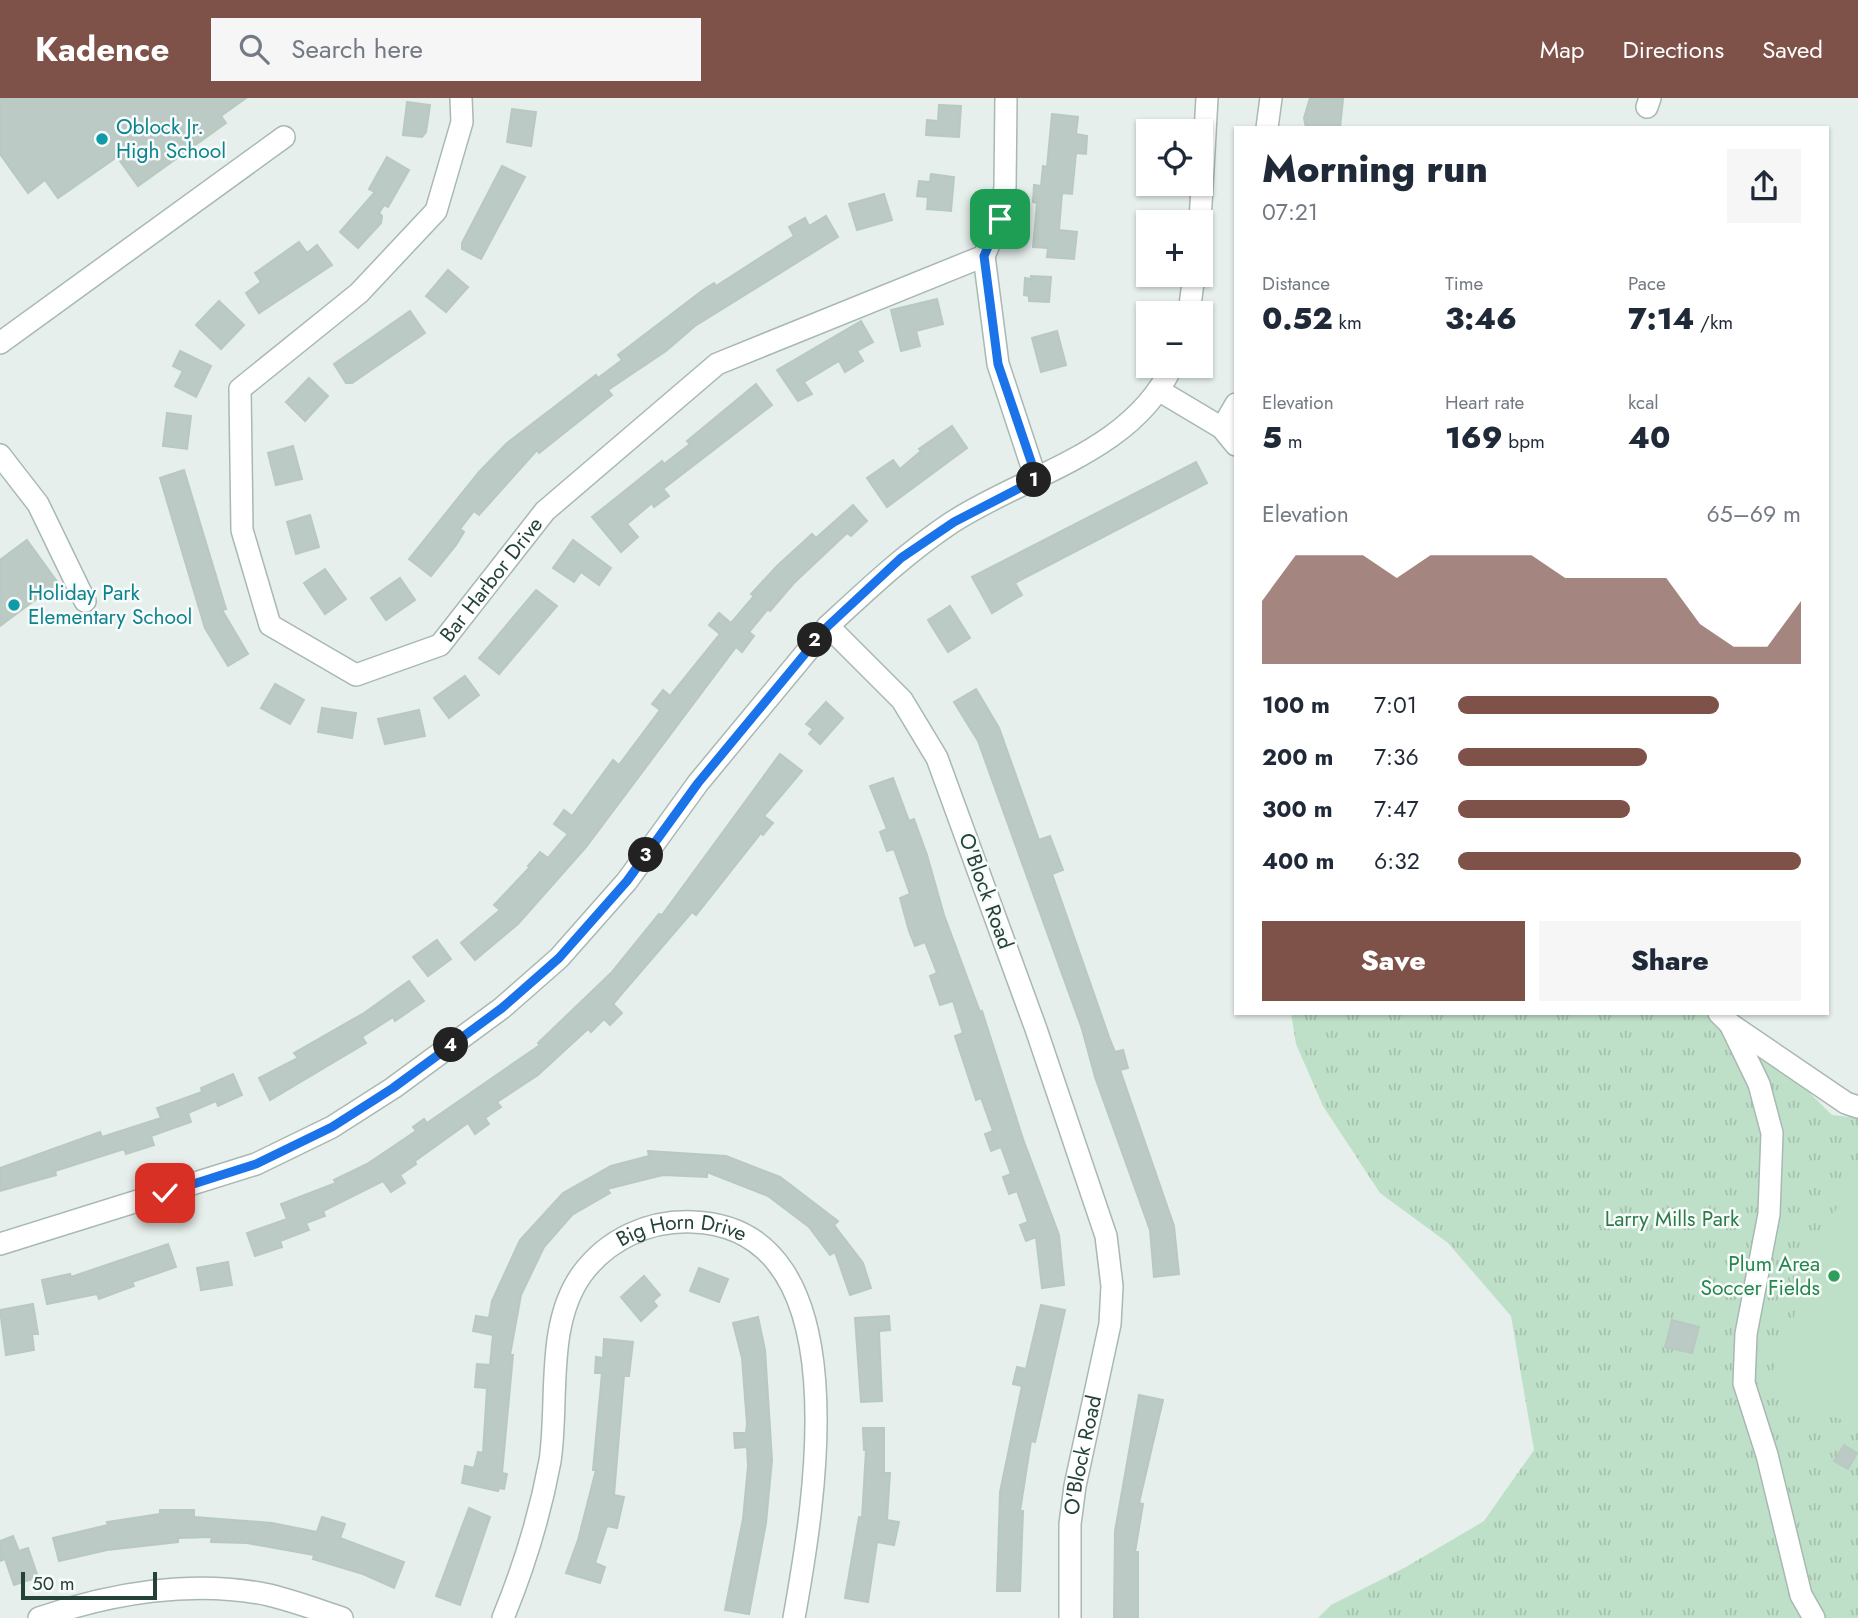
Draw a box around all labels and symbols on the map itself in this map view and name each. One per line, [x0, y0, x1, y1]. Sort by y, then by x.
place label: Oblock Jr. High School [116, 112, 226, 166]
marker: Oblock Jr. High School [94, 131, 110, 147]
pin [970, 189, 1030, 249]
pin: 1 [1016, 462, 1052, 498]
street label: Bar Harbor Drive [433, 511, 550, 648]
place label: Holiday Park Elementary School [28, 578, 192, 632]
marker: Holiday Park Elementary School [6, 597, 22, 613]
pin: 2 [798, 622, 832, 658]
street label: O'Block Road [951, 829, 1021, 953]
pin: 3 [628, 838, 664, 872]
pin: 4 [434, 1028, 468, 1062]
pin [135, 1163, 195, 1223]
park label: Larry Mills Park [1605, 1204, 1740, 1234]
street label: Big Horn Drive [611, 1207, 752, 1254]
place label: Plum Area Soccer Fields [1701, 1249, 1820, 1303]
marker: Plum Area Soccer Fields [1826, 1268, 1842, 1284]
street label: O'Block Road [1056, 1392, 1109, 1517]
scale bar [21, 1569, 158, 1601]

